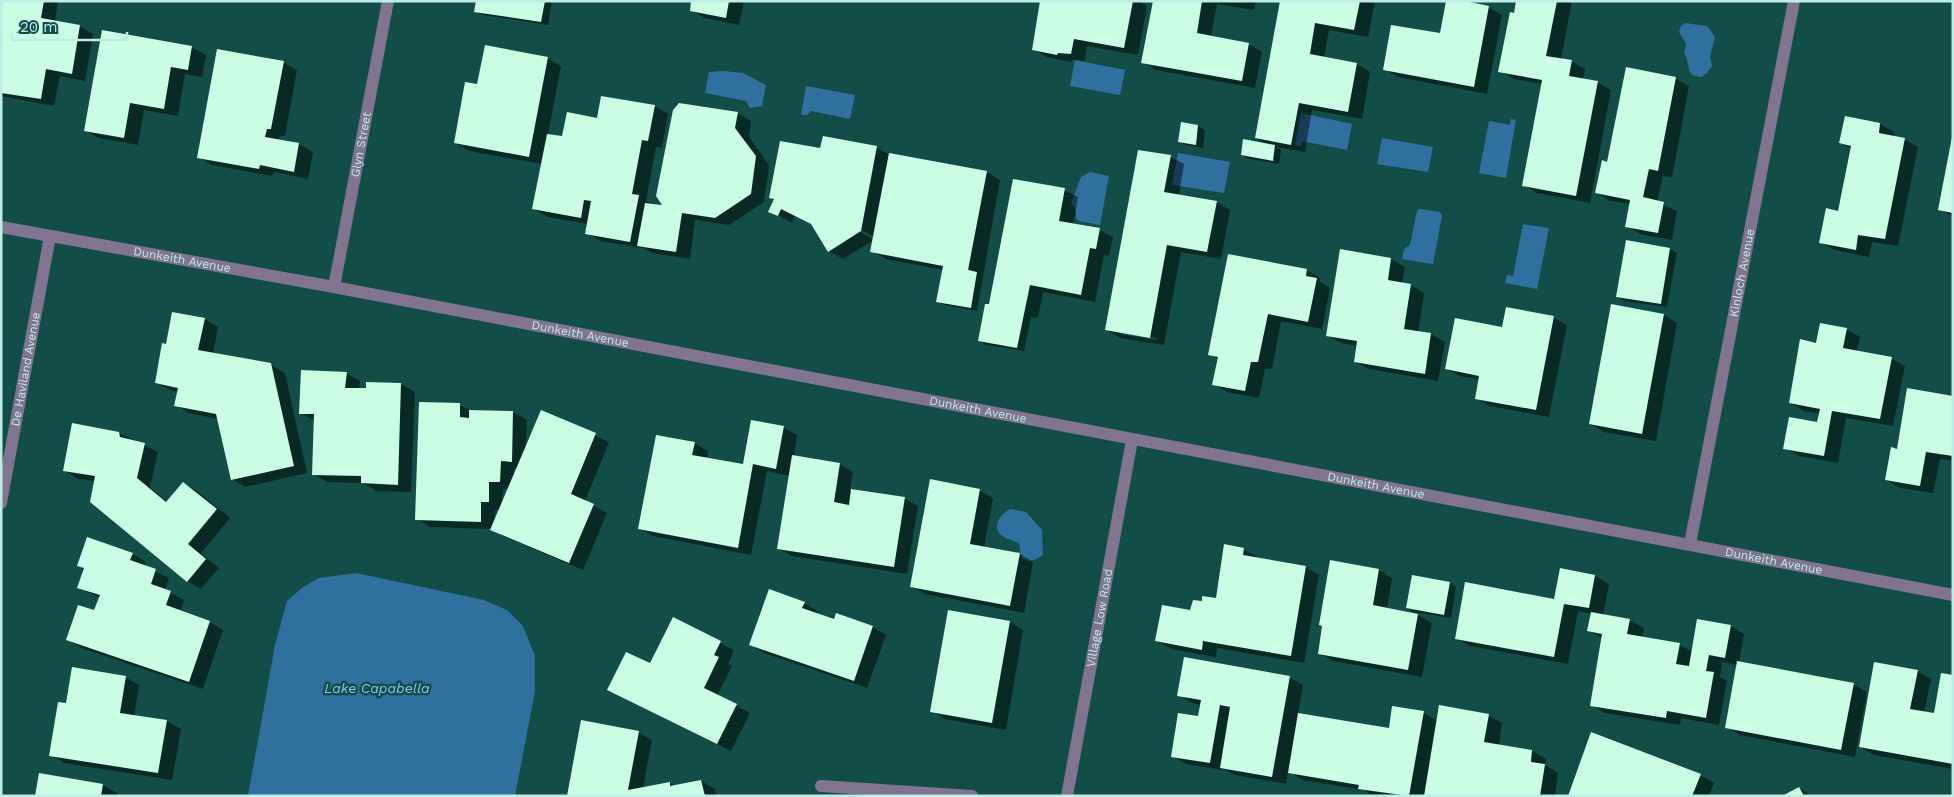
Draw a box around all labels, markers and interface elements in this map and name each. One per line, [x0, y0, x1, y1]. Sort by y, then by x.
scale bar [12, 10, 128, 42]
text: 20 m [20, 18, 58, 36]
street label: Glyn Street [348, 111, 374, 178]
street label: Kinloch Avenue [1727, 227, 1757, 318]
street label: Dunkeith Avenue [132, 244, 232, 275]
street label: De Haviland Avenue [8, 311, 43, 428]
street label: Dunkeith Avenue [530, 318, 630, 350]
street label: Dunkeith Avenue [928, 393, 1028, 426]
street label: Dunkeith Avenue [1326, 469, 1426, 501]
street label: Dunkeith Avenue [1724, 545, 1824, 577]
street label: Village Low Road [1084, 568, 1115, 668]
water label: Lake Capabella [324, 680, 430, 696]

